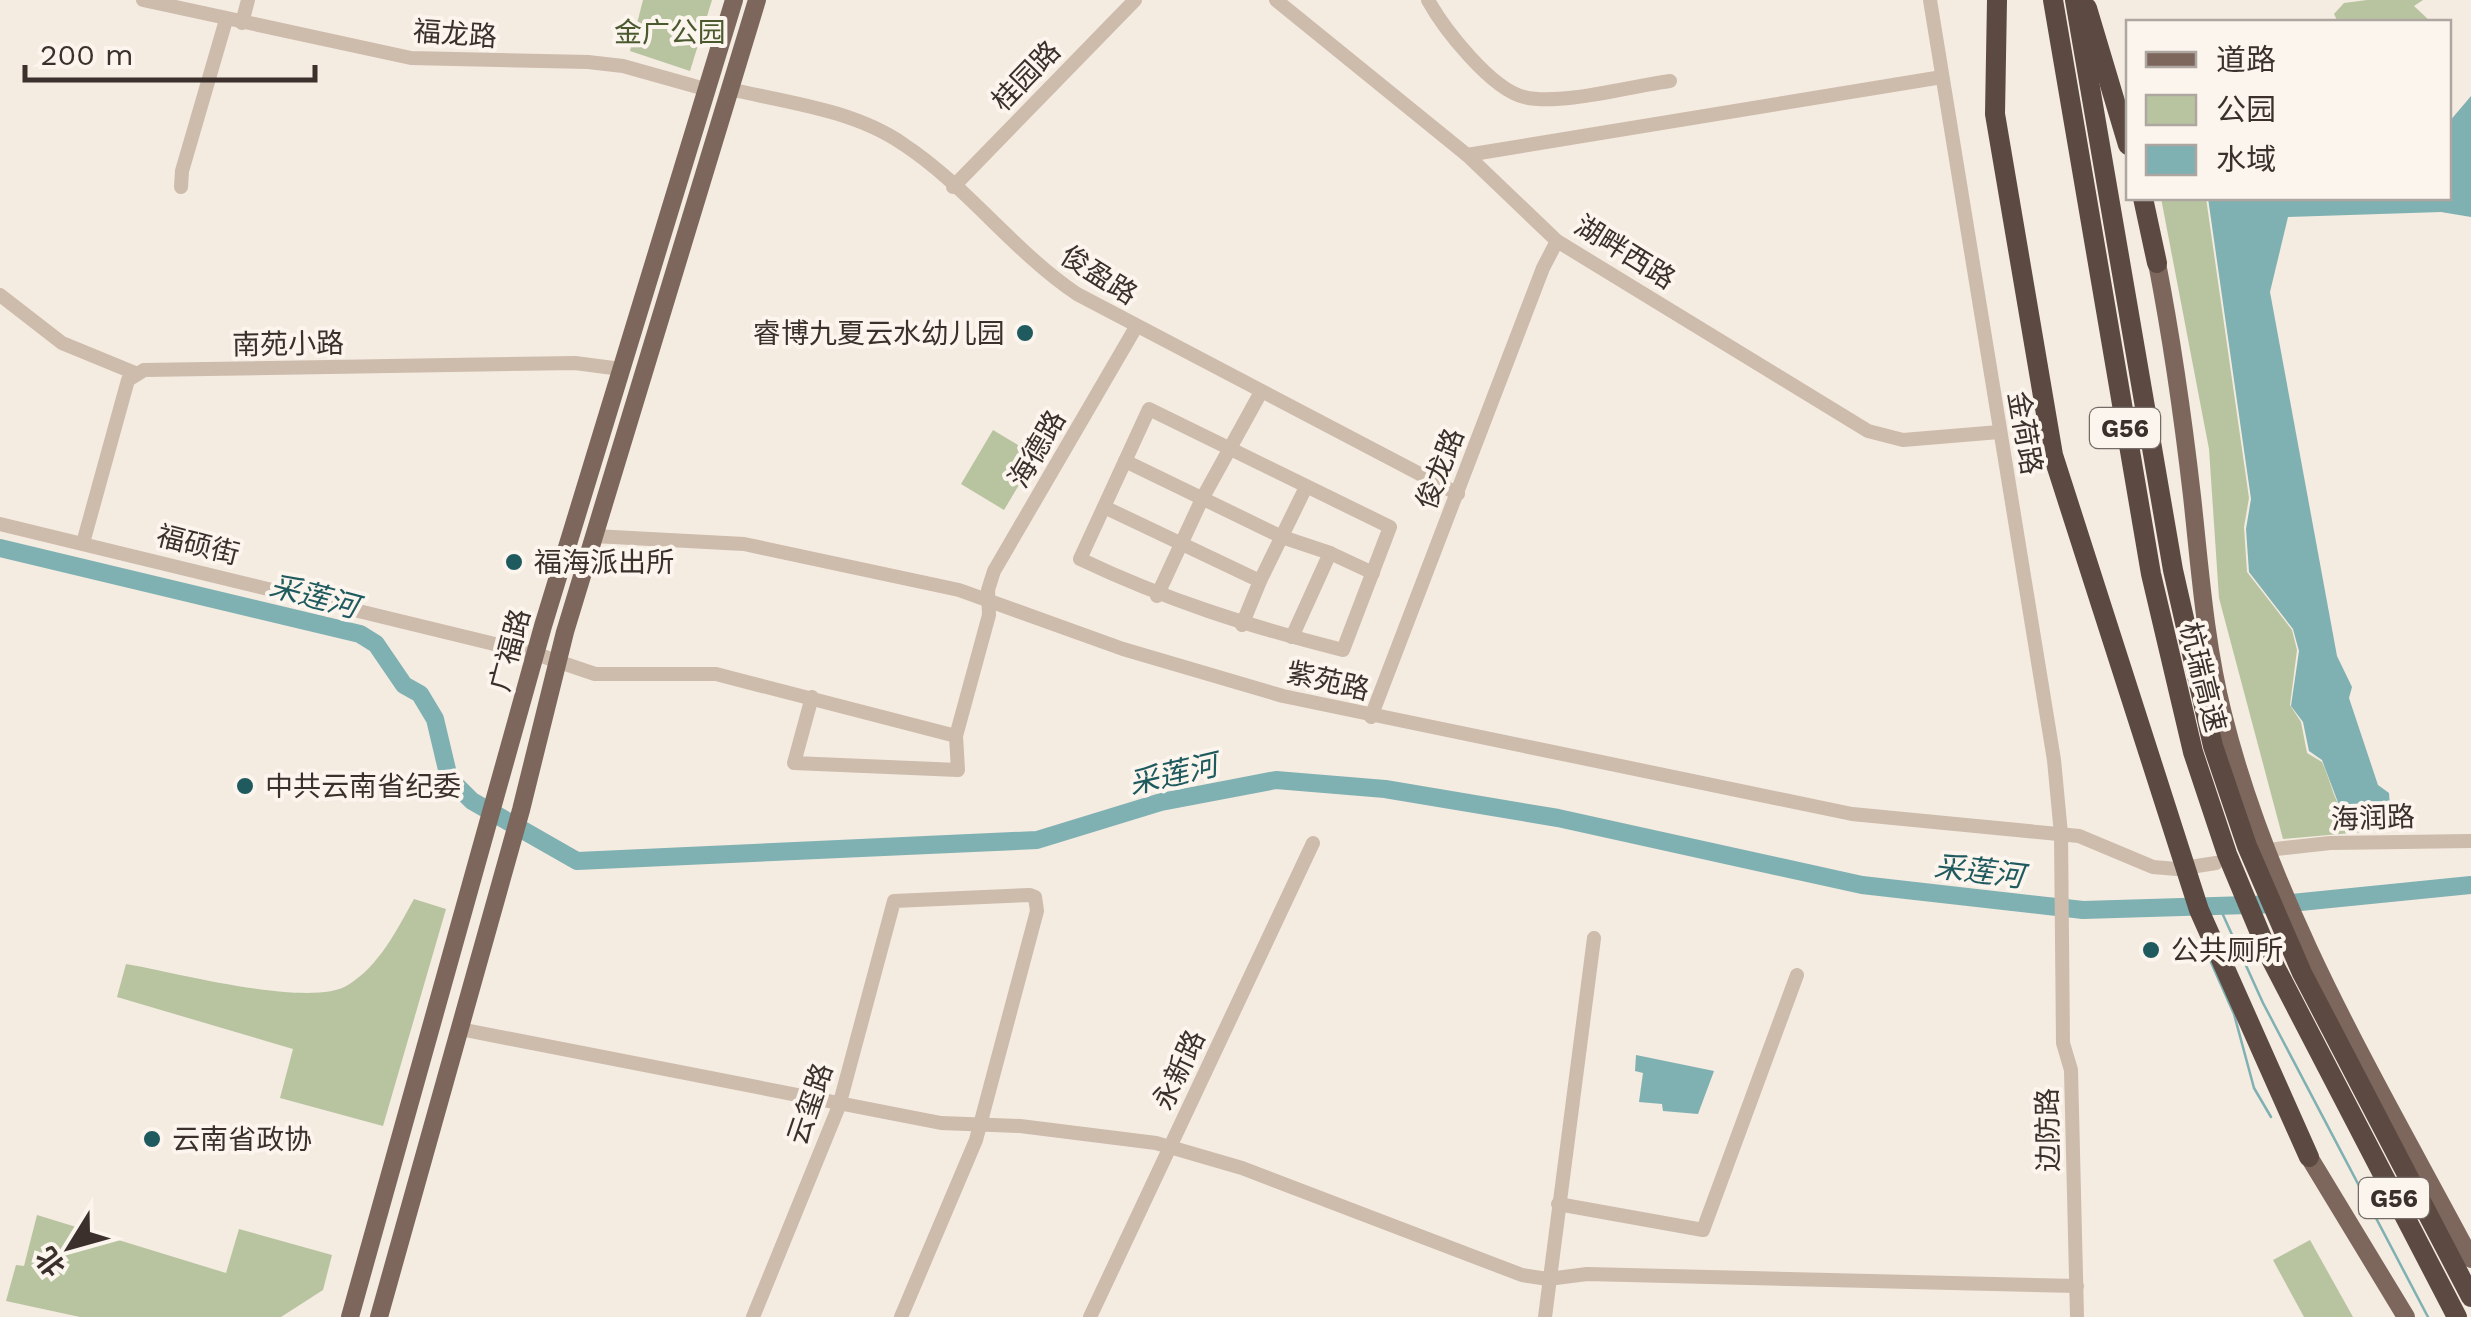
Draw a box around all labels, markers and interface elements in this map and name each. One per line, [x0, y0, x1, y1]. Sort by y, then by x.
street label: 福龙路 [412, 15, 498, 53]
park label: 金广公园 [614, 16, 726, 49]
scale bar [25, 20, 315, 82]
legend [2126, 20, 2451, 200]
street label: 桂园路 [985, 34, 1067, 118]
text: 200 m [40, 37, 134, 72]
text: 道路 [2216, 42, 2276, 77]
text: 公园 [2216, 92, 2276, 127]
text: 水域 [2216, 142, 2276, 177]
street label: 湖畔西路 [1569, 208, 1681, 296]
street label: 俊盈路 [1055, 239, 1143, 311]
place label: 睿博九夏云水幼儿园 [753, 317, 1005, 350]
marker: 睿博九夏云水幼儿园 [1014, 322, 1036, 344]
street label: 南苑小路 [232, 327, 344, 361]
street label: 金荷路 [2001, 389, 2049, 477]
street label: 海德路 [1002, 404, 1072, 494]
road number: G56 [2090, 408, 2160, 448]
street label: 俊龙路 [1410, 424, 1470, 514]
street label: 福硕街 [153, 519, 243, 571]
place label: 福海派出所 [534, 546, 674, 579]
marker: 福海派出所 [503, 551, 525, 573]
water label: 采莲河 [266, 567, 367, 626]
street label: 广福路 [483, 605, 537, 695]
street label: 杭瑞高速 [2173, 619, 2233, 735]
street label: 紫苑路 [1283, 655, 1373, 707]
water label: 采莲河 [1125, 746, 1226, 801]
place label: 中共云南省纪委 [265, 770, 461, 803]
marker: 中共云南省纪委 [234, 775, 256, 797]
street label: 海润路 [2330, 800, 2416, 836]
water label: 采莲河 [1932, 848, 2031, 894]
place label: 公共厕所 [2171, 934, 2283, 967]
marker: 公共厕所 [2140, 939, 2162, 961]
street label: 永新路 [1146, 1025, 1212, 1115]
street label: 云玺路 [781, 1059, 839, 1149]
street label: 边防路 [2031, 1088, 2065, 1172]
place label: 云南省政协 [172, 1123, 312, 1156]
marker: 云南省政协 [141, 1128, 163, 1150]
road number: G56 [2359, 1178, 2429, 1218]
north arrow [20, 1197, 120, 1297]
text: 北 [29, 1241, 72, 1283]

